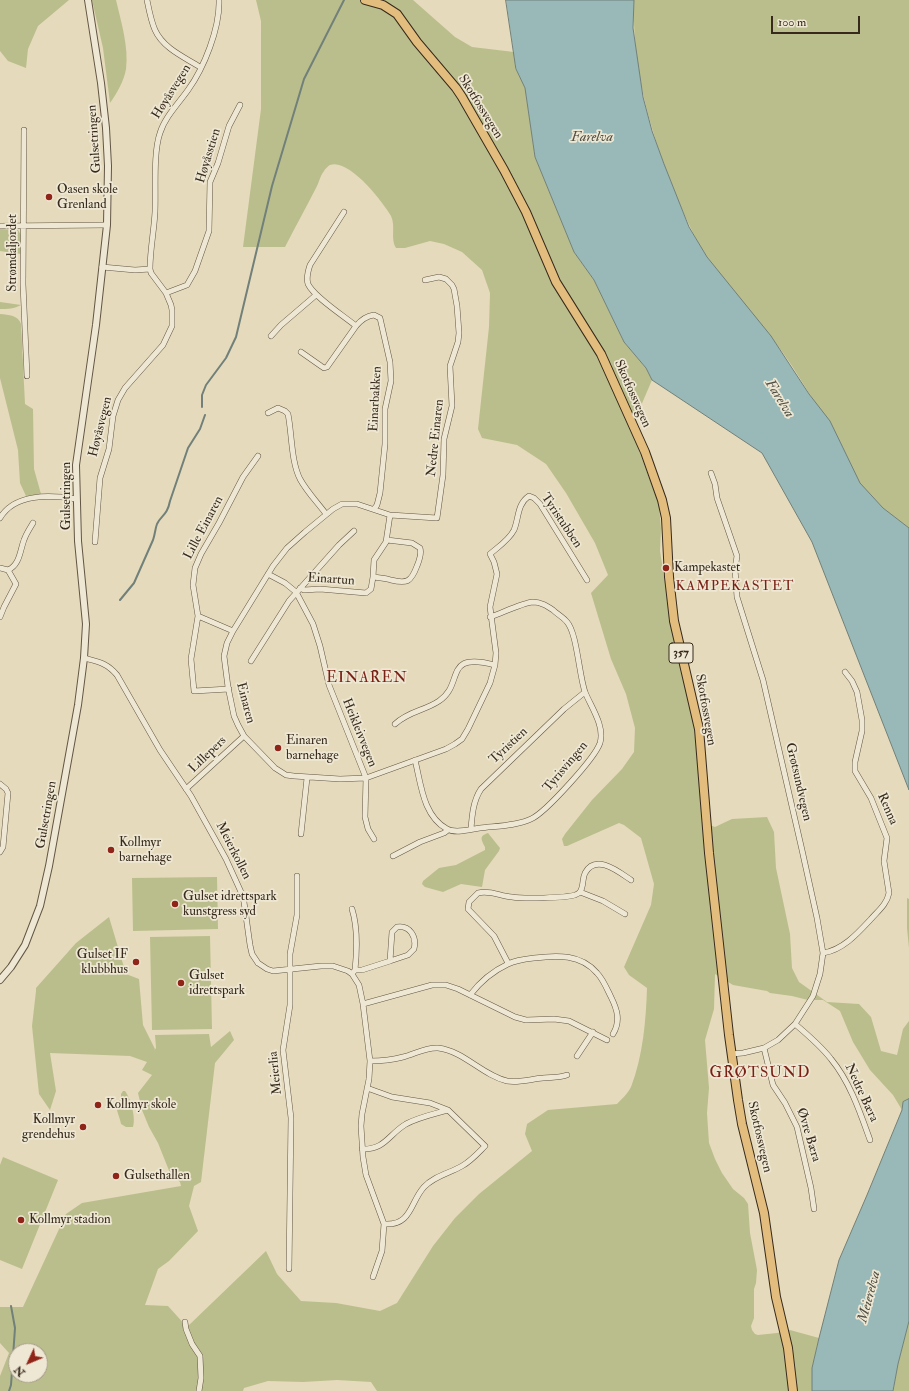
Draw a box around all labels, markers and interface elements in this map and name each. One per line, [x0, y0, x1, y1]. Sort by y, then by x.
scale bar [773, 8, 862, 34]
text: 100 m [778, 15, 806, 30]
street label: Høyåsvegen [149, 62, 195, 122]
street label: Skotfossvegen [454, 72, 506, 142]
street label: Gulsetringen [85, 104, 105, 174]
street label: Høyåsstien [193, 127, 225, 185]
water label: Farelva [571, 130, 613, 146]
place label: Oasen skole Grenland [57, 182, 118, 213]
marker: Oasen skole Grenland [44, 192, 54, 202]
street label: Strømdaljordet [5, 214, 21, 292]
street label: Skotfossvegen [610, 358, 654, 430]
street label: Einarbakken [366, 366, 386, 432]
water label: Farelva [761, 377, 797, 421]
street label: Høyåsvegen [86, 395, 116, 459]
street label: Nedre Einaren [424, 398, 448, 478]
street label: Gulsetringen [59, 462, 75, 530]
street label: Tyristubben [537, 491, 585, 551]
street label: Lille Einaren [181, 494, 227, 562]
place label: Kampekastet [674, 560, 740, 576]
marker: Kampekastet [661, 563, 671, 573]
street label: Einartun [307, 571, 355, 589]
district label: KAMPEKASTET [676, 579, 794, 595]
road number: 357 [669, 643, 693, 663]
district label: EINAREN [326, 670, 408, 688]
street label: Skotfossvegen [691, 673, 719, 747]
street label: Einaren [232, 681, 258, 725]
street label: Heikleivvegen [338, 696, 380, 770]
street label: Tyristien [487, 724, 531, 768]
street label: Lillepers [186, 733, 230, 777]
place label: Einaren barnehage [286, 733, 339, 764]
street label: Tyrisvingen [540, 739, 592, 795]
street label: Grøtsundvegen [781, 741, 815, 823]
marker: Einaren barnehage [273, 743, 283, 753]
street label: Gulsetringen [33, 780, 61, 850]
street label: Renna [873, 791, 901, 827]
street label: Meierkollen [212, 820, 254, 882]
place label: Kollmyr barnehage [119, 835, 172, 866]
marker: Kollmyr barnehage [106, 845, 116, 855]
place label: Gulset idrettspark kunstgress syd [183, 889, 277, 920]
marker: Gulset idrettspark kunstgress syd [170, 899, 180, 909]
place label: Gulset IF klubbhus [77, 947, 128, 978]
marker: Gulset IF klubbhus [131, 957, 141, 967]
place label: Gulset idrettspark [189, 968, 245, 999]
marker: Gulset idrettspark [176, 978, 186, 988]
street label: Meierlia [266, 1051, 286, 1095]
street label: Nedre Bæra [841, 1061, 881, 1125]
district label: GRØTSUND [710, 1065, 810, 1083]
place label: Kollmyr skole [106, 1097, 176, 1113]
marker: Kollmyr skole [93, 1100, 103, 1110]
street label: Skotfossvegen [743, 1100, 775, 1174]
street label: Øvre Bæra [792, 1106, 824, 1164]
place label: Kollmyr grendehus [22, 1112, 75, 1143]
marker: Kollmyr grendehus [78, 1122, 88, 1132]
place label: Gulsethallen [124, 1168, 190, 1184]
marker: Gulsethallen [111, 1171, 121, 1181]
place label: Kollmyr stadion [29, 1212, 111, 1228]
marker: Kollmyr stadion [16, 1215, 26, 1225]
water label: Meierelva [855, 1269, 885, 1325]
north arrow [8, 1343, 48, 1383]
text: N [12, 1363, 28, 1379]

